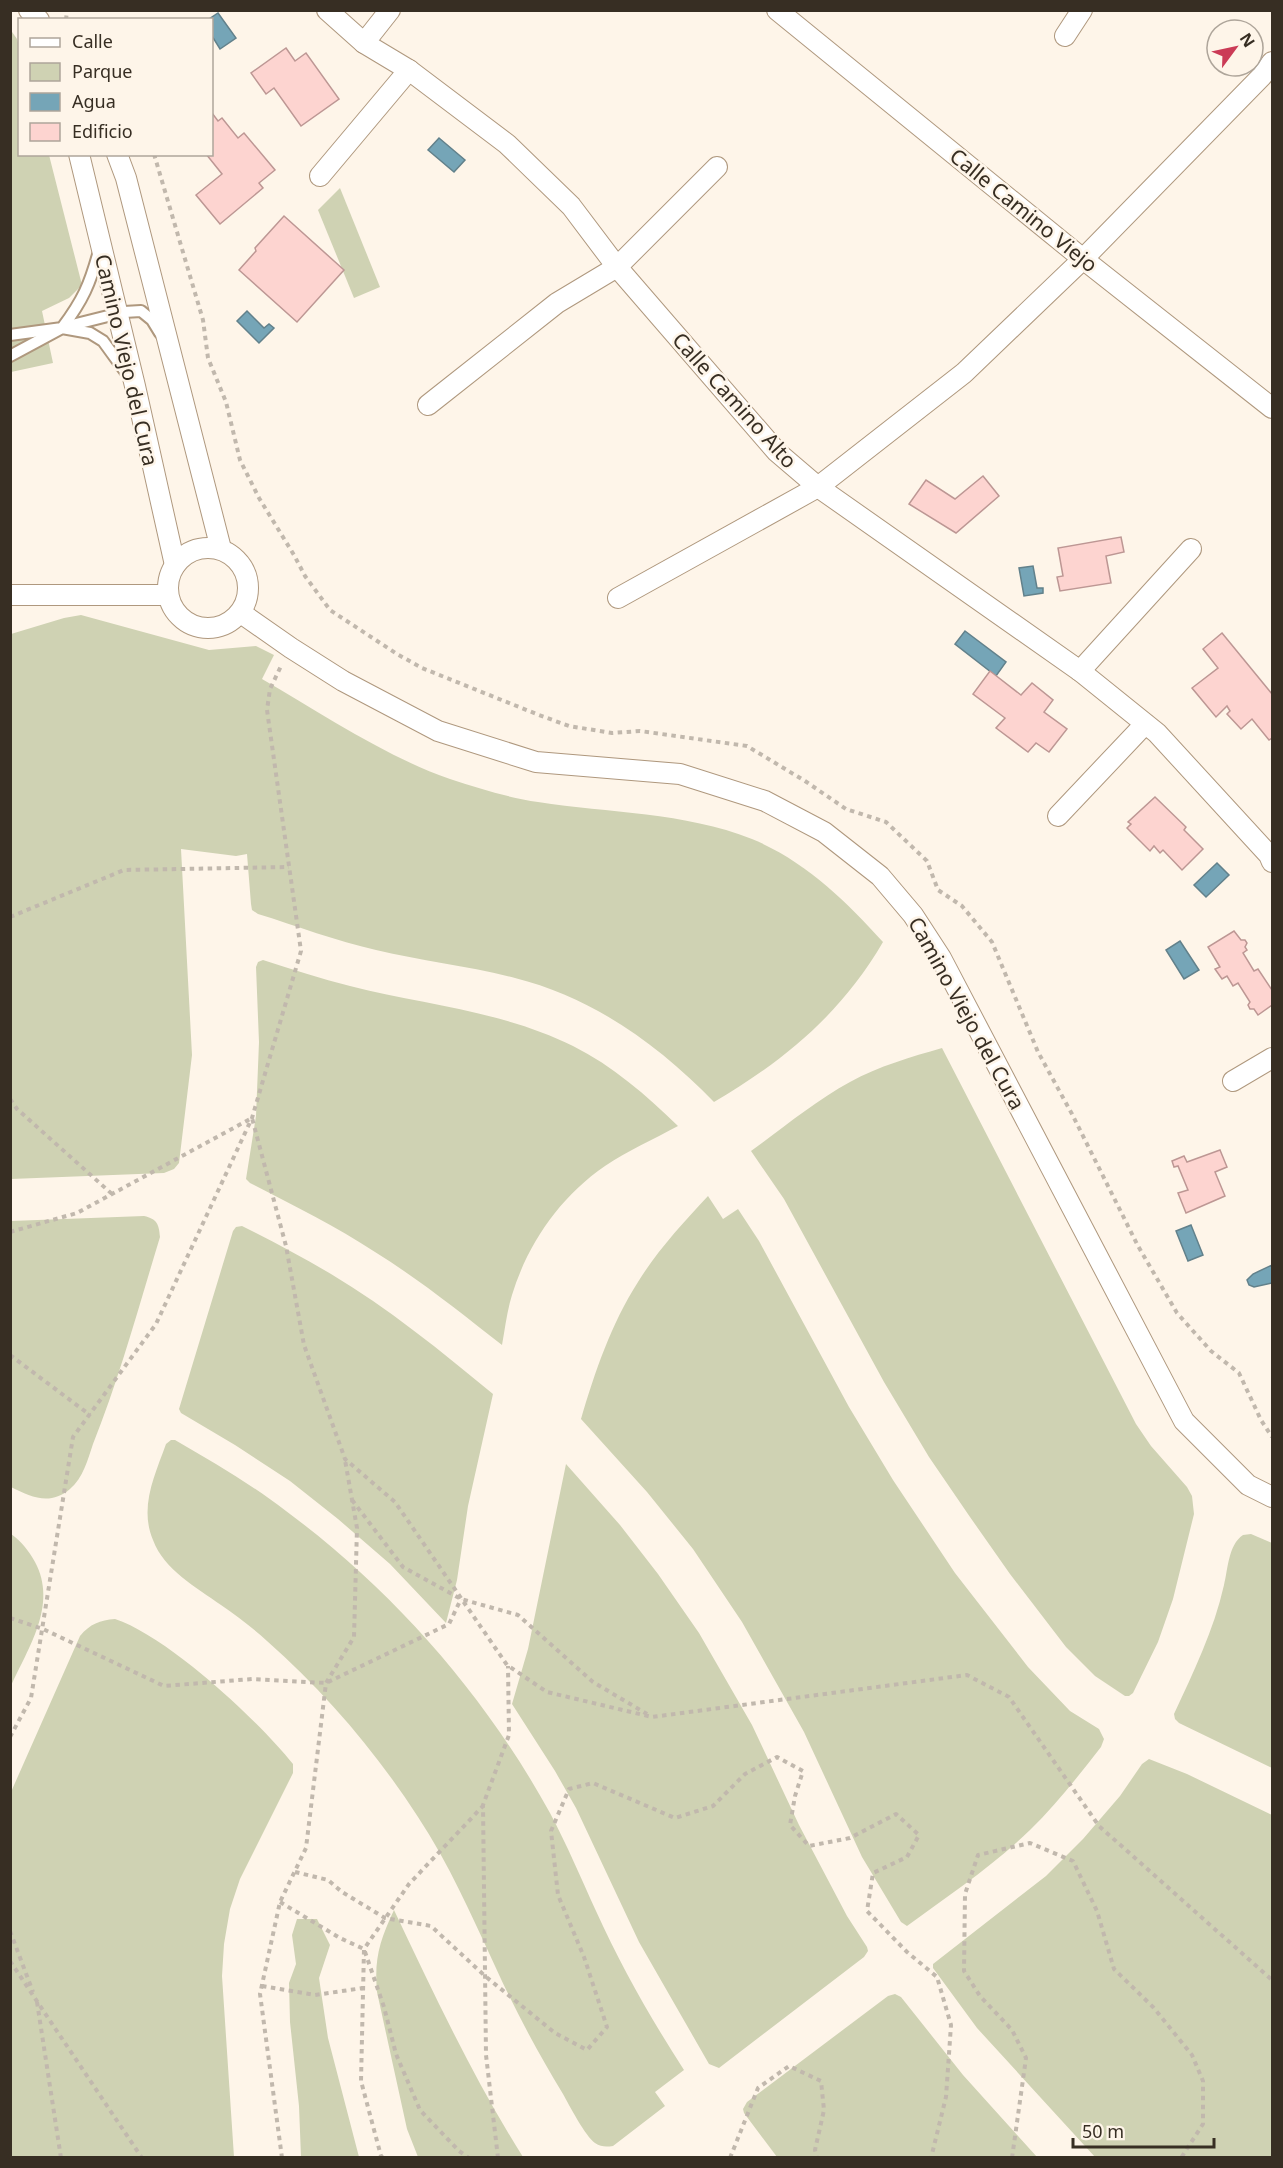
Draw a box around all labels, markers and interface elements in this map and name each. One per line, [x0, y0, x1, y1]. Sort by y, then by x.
legend [18, 18, 213, 156]
north arrow [1205, 18, 1265, 78]
text: N [1235, 28, 1260, 51]
text: Calle [72, 29, 113, 53]
text: Parque [72, 59, 132, 83]
text: Agua [72, 89, 116, 113]
text: Edificio [72, 119, 133, 143]
street label: Calle Camino Viejo [944, 142, 1104, 278]
street label: Camino Viejo del Cura [89, 251, 165, 469]
street label: Calle Camino Alto [667, 326, 803, 474]
street label: Camino Viejo del Cura [902, 911, 1032, 1115]
scale bar [1073, 2111, 1214, 2149]
text: 50 m [1082, 2119, 1124, 2143]

